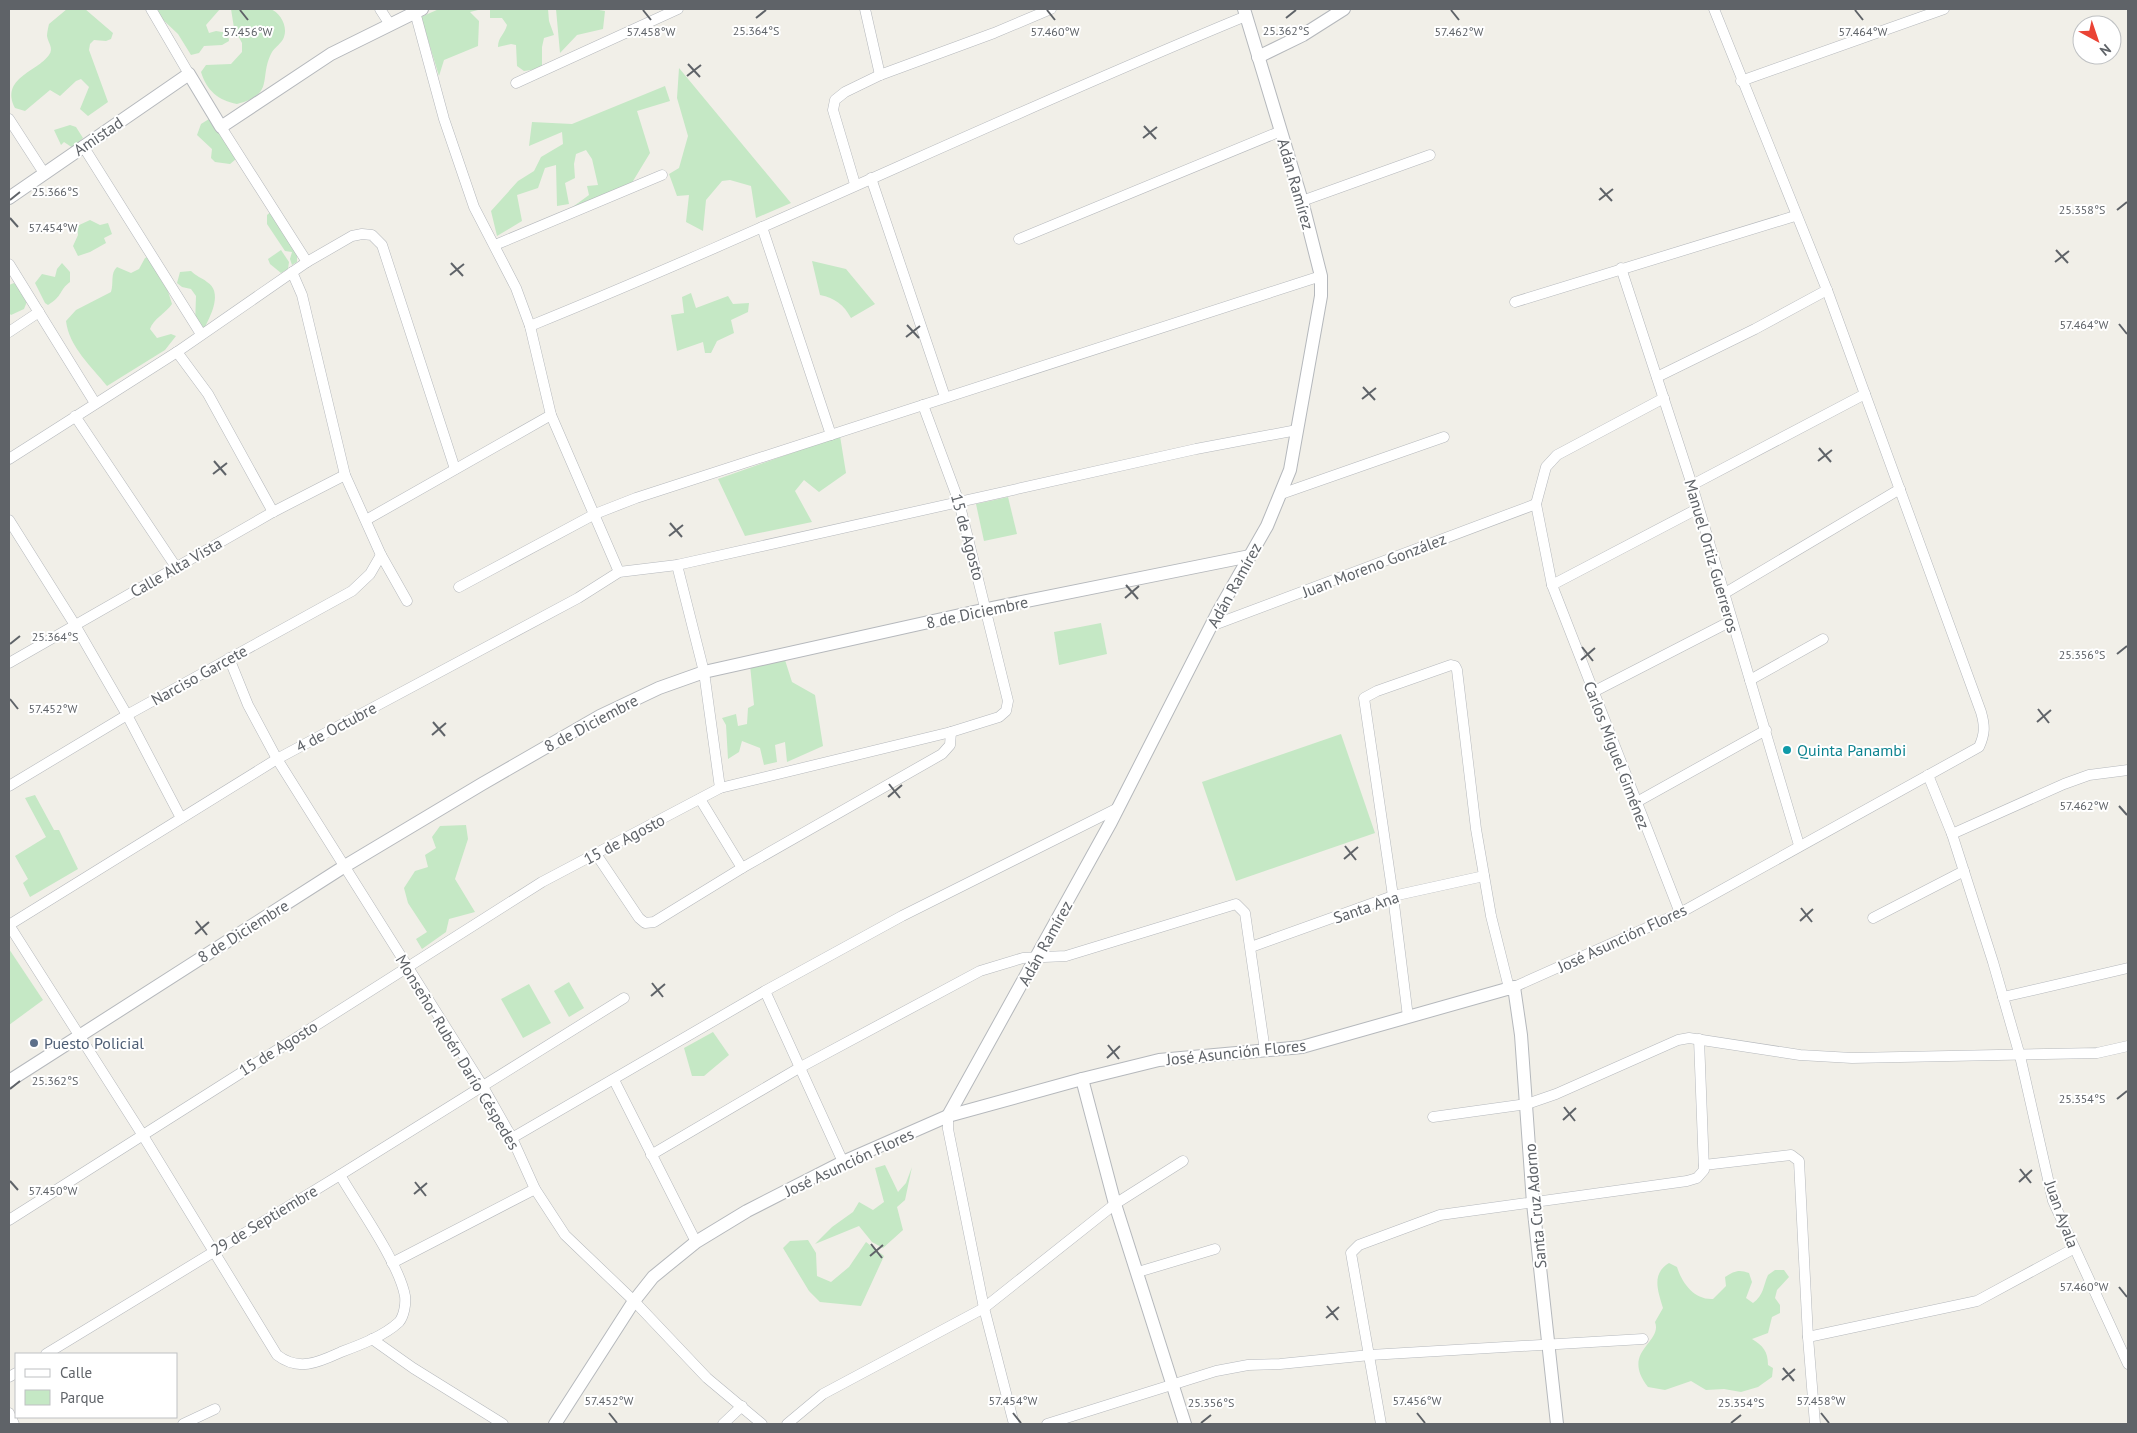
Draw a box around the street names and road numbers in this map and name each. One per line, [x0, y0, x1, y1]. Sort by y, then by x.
street label: Amistad [69, 112, 127, 160]
street label: Adán Ramírez [1273, 136, 1319, 232]
street label: Manuel Ortiz Guerreros [1680, 477, 1744, 635]
street label: 15 de Agosto [947, 491, 989, 583]
street label: Juan Moreno González [1298, 528, 1449, 602]
street label: Calle Alta Vista [127, 533, 225, 601]
street label: Adán Ramírez [1202, 539, 1266, 631]
street label: 8 de Diciembre [924, 591, 1030, 633]
street label: Narciso Garcete [147, 640, 251, 710]
street label: Carlos Miguel Giménez [1580, 678, 1654, 832]
street label: 8 de Diciembre [541, 690, 641, 756]
street label: 4 de Octubre [292, 697, 380, 757]
street label: 15 de Agosto [580, 809, 668, 869]
street label: Santa Ana [1330, 886, 1402, 928]
street label: 8 de Diciembre [194, 895, 292, 967]
street label: Adán Ramírez [1013, 897, 1077, 989]
street label: José Asunción Flores [1553, 899, 1690, 977]
street label: Monseñor Rubén Darío Céspedes [392, 951, 524, 1154]
street label: 15 de Agosto [235, 1016, 321, 1080]
street label: José Asunción Flores [1164, 1035, 1307, 1069]
street label: José Asunción Flores [780, 1123, 917, 1201]
street label: Santa Cruz Adorno [1520, 1143, 1550, 1269]
street label: Juan Ayala [2040, 1177, 2083, 1251]
street label: 29 de Septiembre [207, 1180, 321, 1260]

